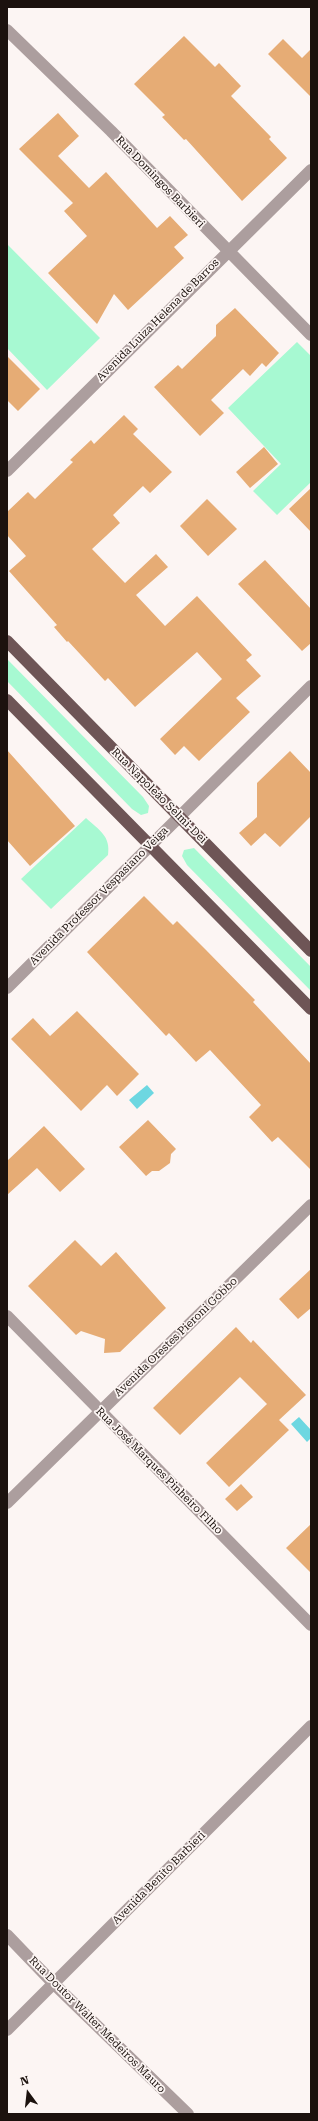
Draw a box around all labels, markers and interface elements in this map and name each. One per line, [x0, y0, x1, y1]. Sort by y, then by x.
street label: Rua Domingos Barbieri [113, 133, 207, 231]
street label: Avenida Luiza Helena de Barros [94, 256, 222, 384]
street label: Rua Napoleão Selmi-Dei [109, 746, 209, 846]
street label: Avenida Professor Vespasiano Veiga [27, 824, 171, 968]
street label: Avenida Orestes Pieroni Gobbo [112, 1275, 240, 1399]
street label: Rua José Marques Pinheiro Filho [93, 1405, 225, 1537]
street label: Avenida Benito Barbieri [110, 1829, 208, 1927]
street label: Rua Doutor Walter Medeiros Mauro [26, 1954, 168, 2096]
north arrow [8, 2073, 48, 2113]
text: N [19, 2074, 31, 2088]

